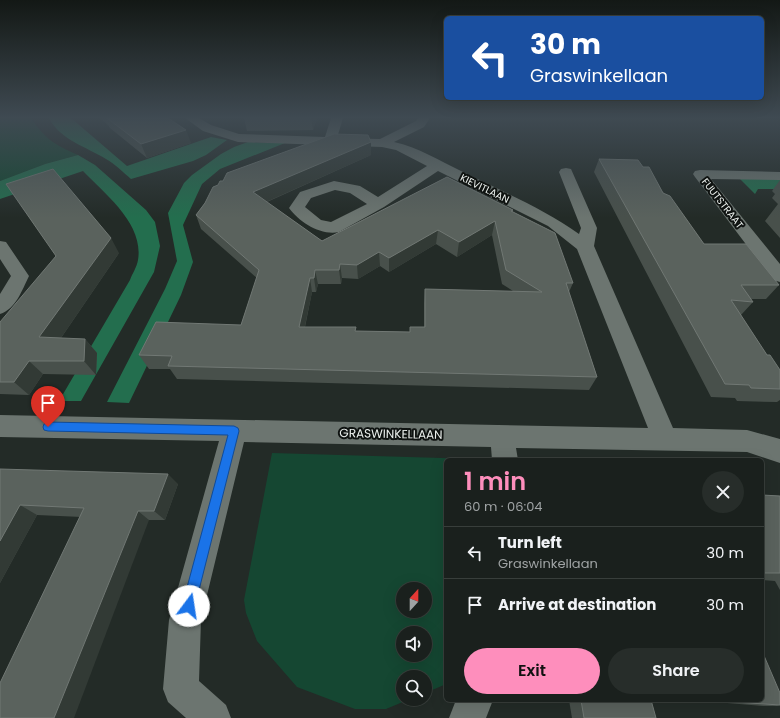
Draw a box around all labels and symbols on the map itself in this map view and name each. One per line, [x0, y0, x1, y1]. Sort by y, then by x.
street label: KIEVITLAAN [458, 170, 512, 207]
street label: FUUTSTRAAT [698, 175, 747, 232]
pin [31, 386, 65, 427]
street label: GRASWINKELLAAN [339, 424, 443, 443]
north arrow [396, 582, 432, 618]
position arrow [168, 585, 210, 627]

